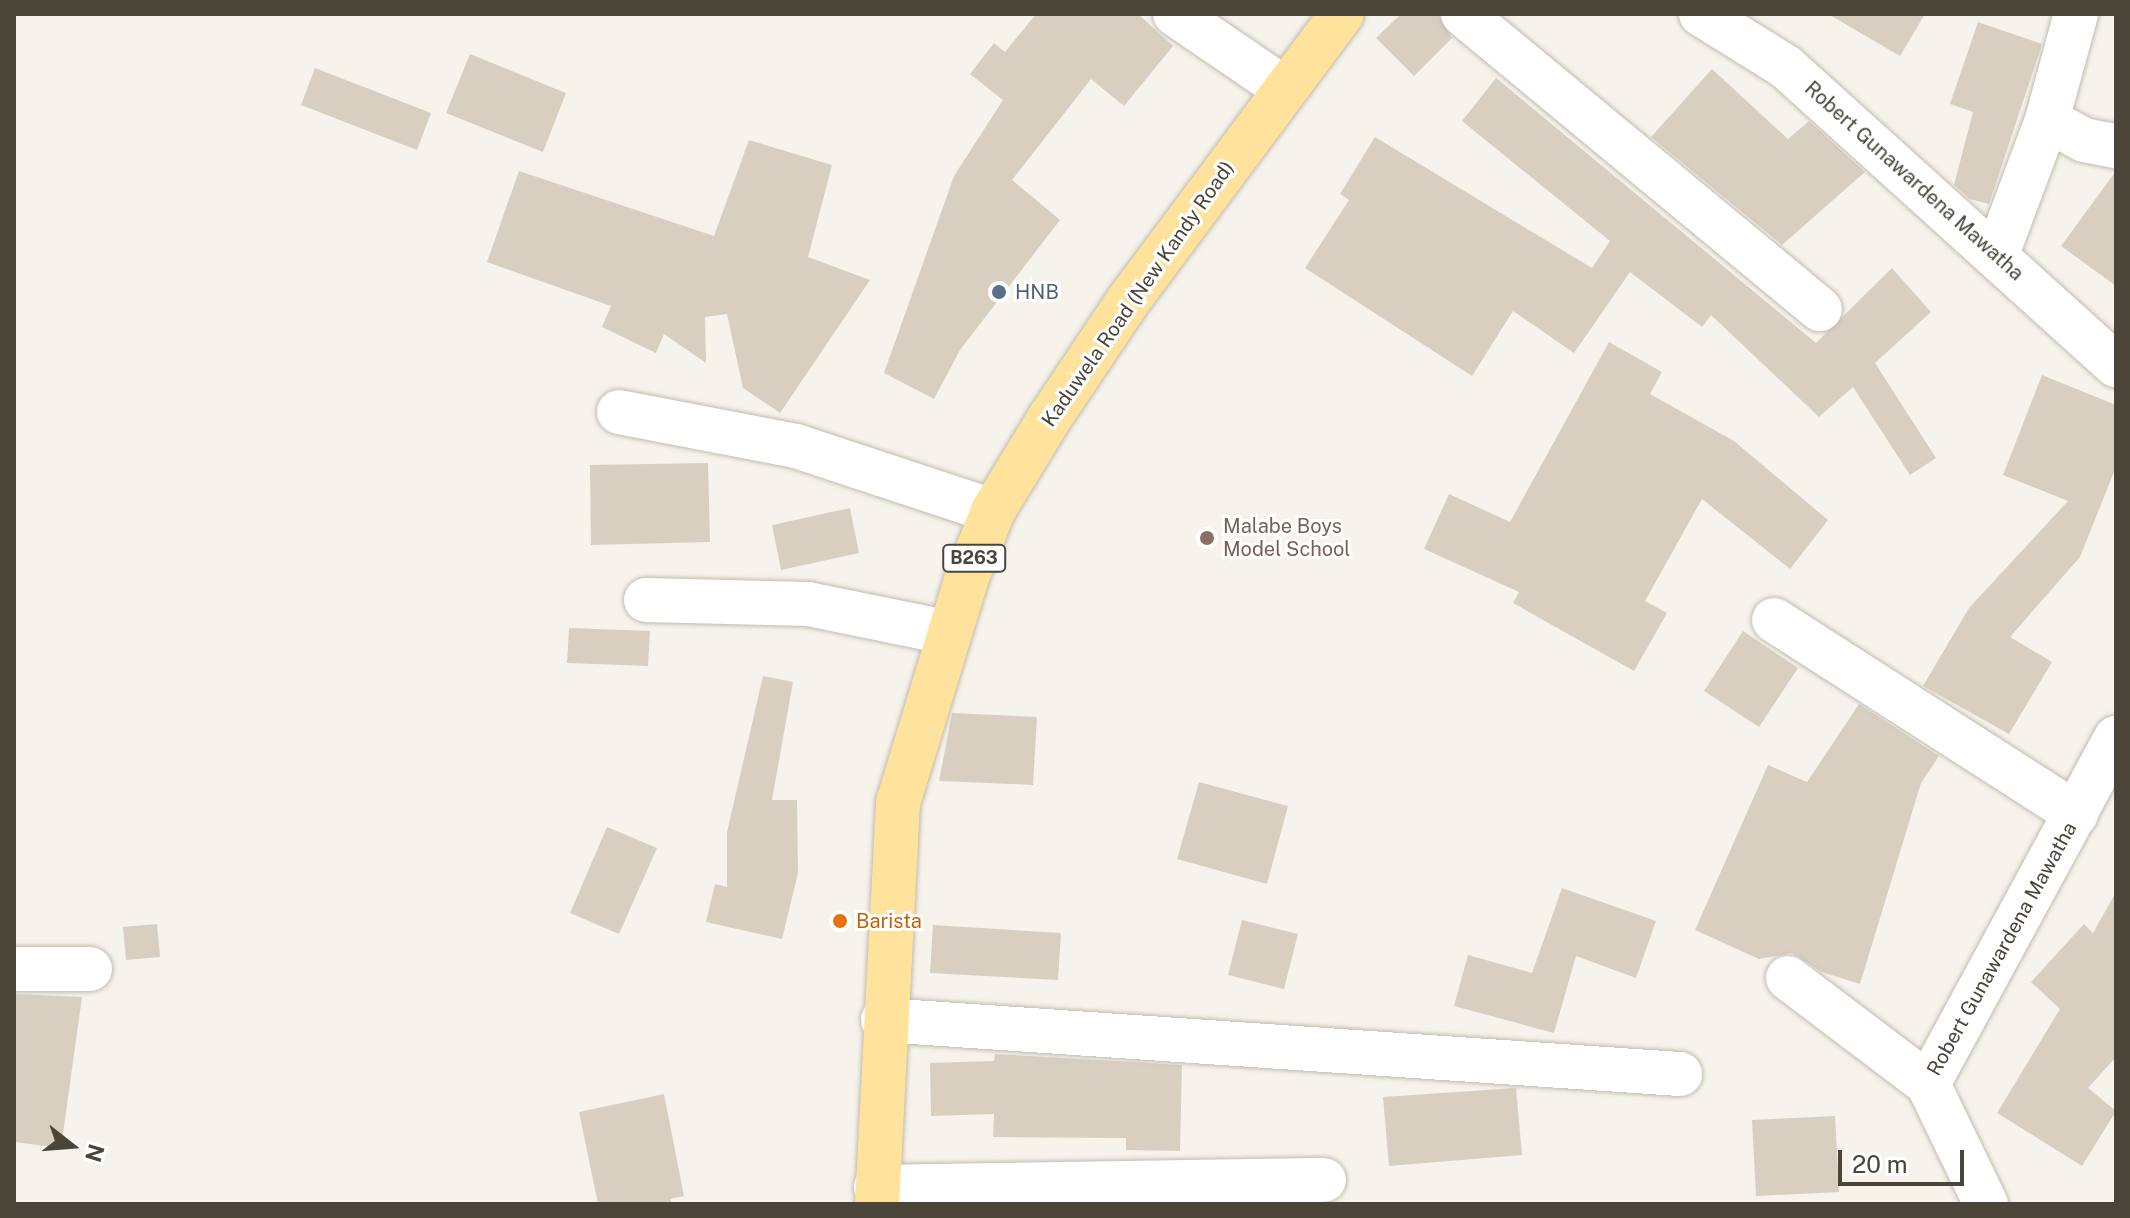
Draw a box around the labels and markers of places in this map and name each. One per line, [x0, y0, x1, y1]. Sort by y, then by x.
place label: HNB [1015, 280, 1059, 304]
marker: HNB [990, 283, 1008, 301]
place label: Malabe Boys Model School [1223, 514, 1350, 561]
marker: Malabe Boys Model School [1198, 529, 1216, 547]
place label: Barista [856, 909, 922, 933]
marker: Barista [831, 912, 849, 930]

